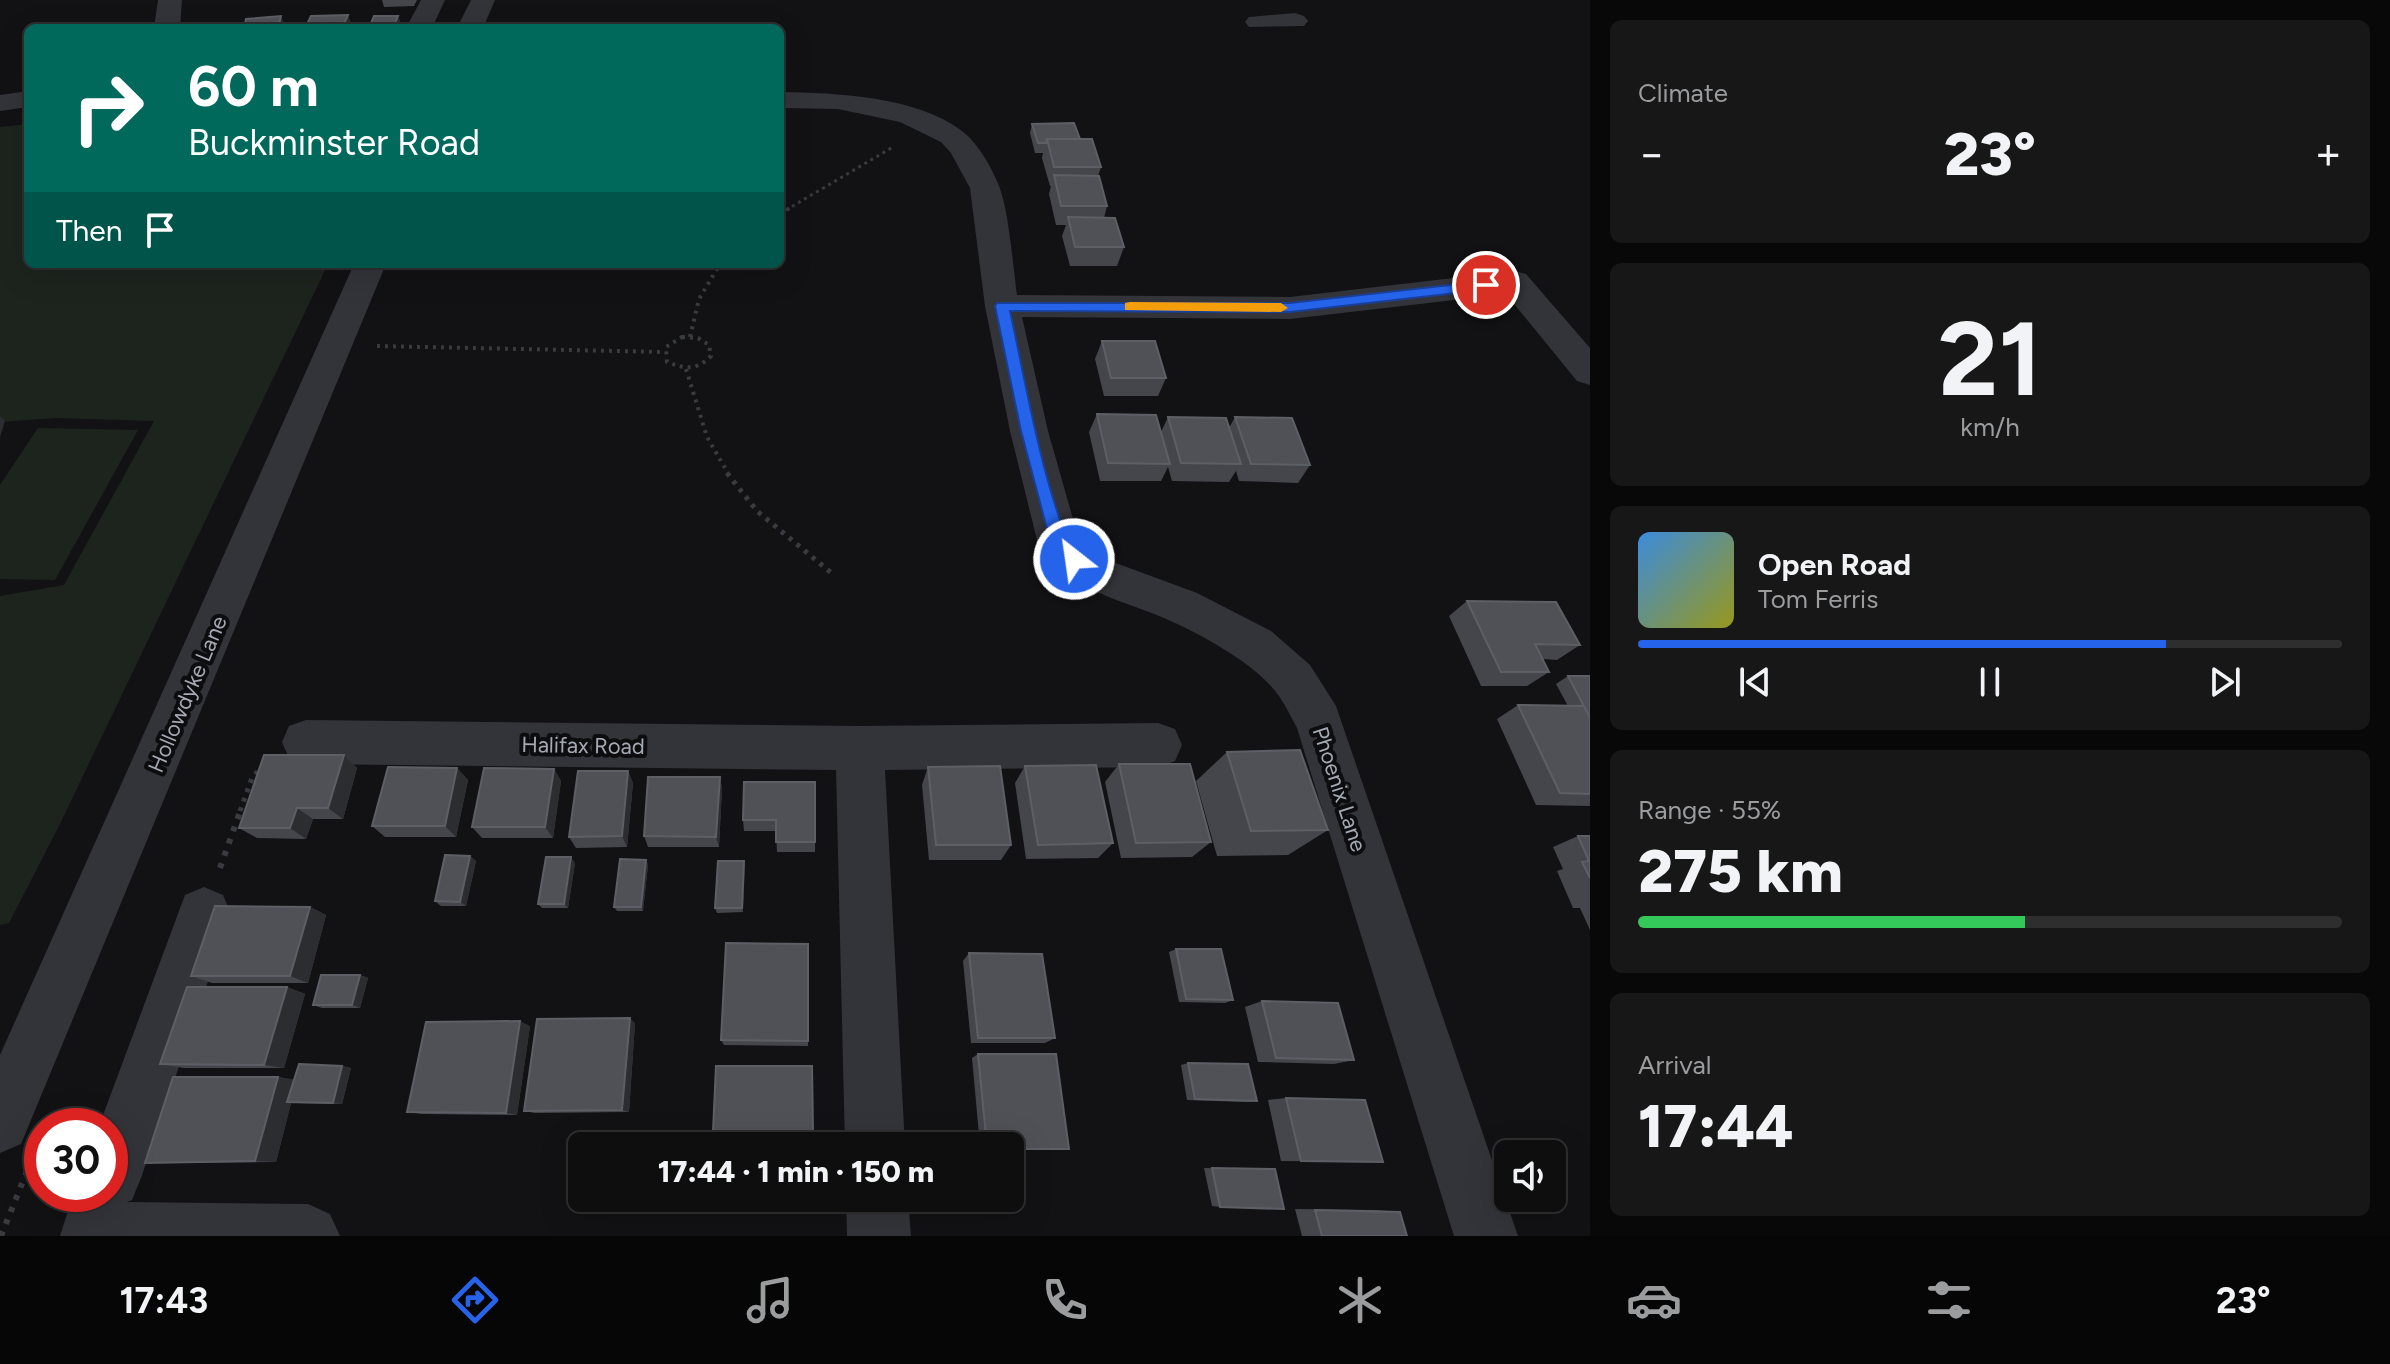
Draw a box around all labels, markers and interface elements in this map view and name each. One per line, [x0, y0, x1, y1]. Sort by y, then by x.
text: 60 m [188, 53, 319, 120]
icon: right [56, 56, 160, 160]
text: Climate [1638, 77, 1728, 109]
text: 23° [1944, 118, 2036, 190]
text: Buckminster Road [188, 121, 480, 164]
text: − [1638, 127, 1665, 180]
text: + [2315, 127, 2342, 180]
icon: arrive [138, 208, 182, 252]
text: Then [56, 212, 122, 249]
pin [1452, 251, 1520, 319]
icon: arrive [1464, 263, 1508, 307]
text: 21 [1938, 296, 2042, 421]
text: km/h [1960, 411, 2020, 443]
position arrow [1032, 517, 1116, 601]
text: Open Road [1758, 546, 1911, 583]
text: Tom Ferris [1758, 583, 1878, 615]
street label: Hollowdyke Lane [142, 612, 233, 777]
icon: previous [1733, 660, 1777, 704]
icon: pause [1968, 660, 2012, 704]
icon: next [2203, 660, 2247, 704]
street label: Phoenix Lane [1307, 723, 1372, 855]
street label: Halifax Road [521, 731, 645, 760]
text: Range · 55% [1638, 794, 1781, 826]
text: 275 km [1638, 835, 1843, 907]
text: Arrival [1638, 1049, 1711, 1081]
text: 17:44 [1638, 1090, 1794, 1162]
speed limit sign: 30 [24, 1108, 128, 1212]
map controls [1494, 1140, 1566, 1212]
button: sound [1494, 1140, 1566, 1212]
text: 17:44 · 1 min · 150 m [658, 1153, 934, 1190]
icon: directions [447, 1272, 503, 1328]
icon: music [742, 1272, 798, 1328]
icon: phone [1037, 1272, 1093, 1328]
icon: climate [1332, 1272, 1388, 1328]
icon: car [1626, 1272, 1682, 1328]
icon: filters [1921, 1272, 1977, 1328]
text: 17:43 [119, 1279, 208, 1322]
text: 23° [2216, 1279, 2271, 1322]

